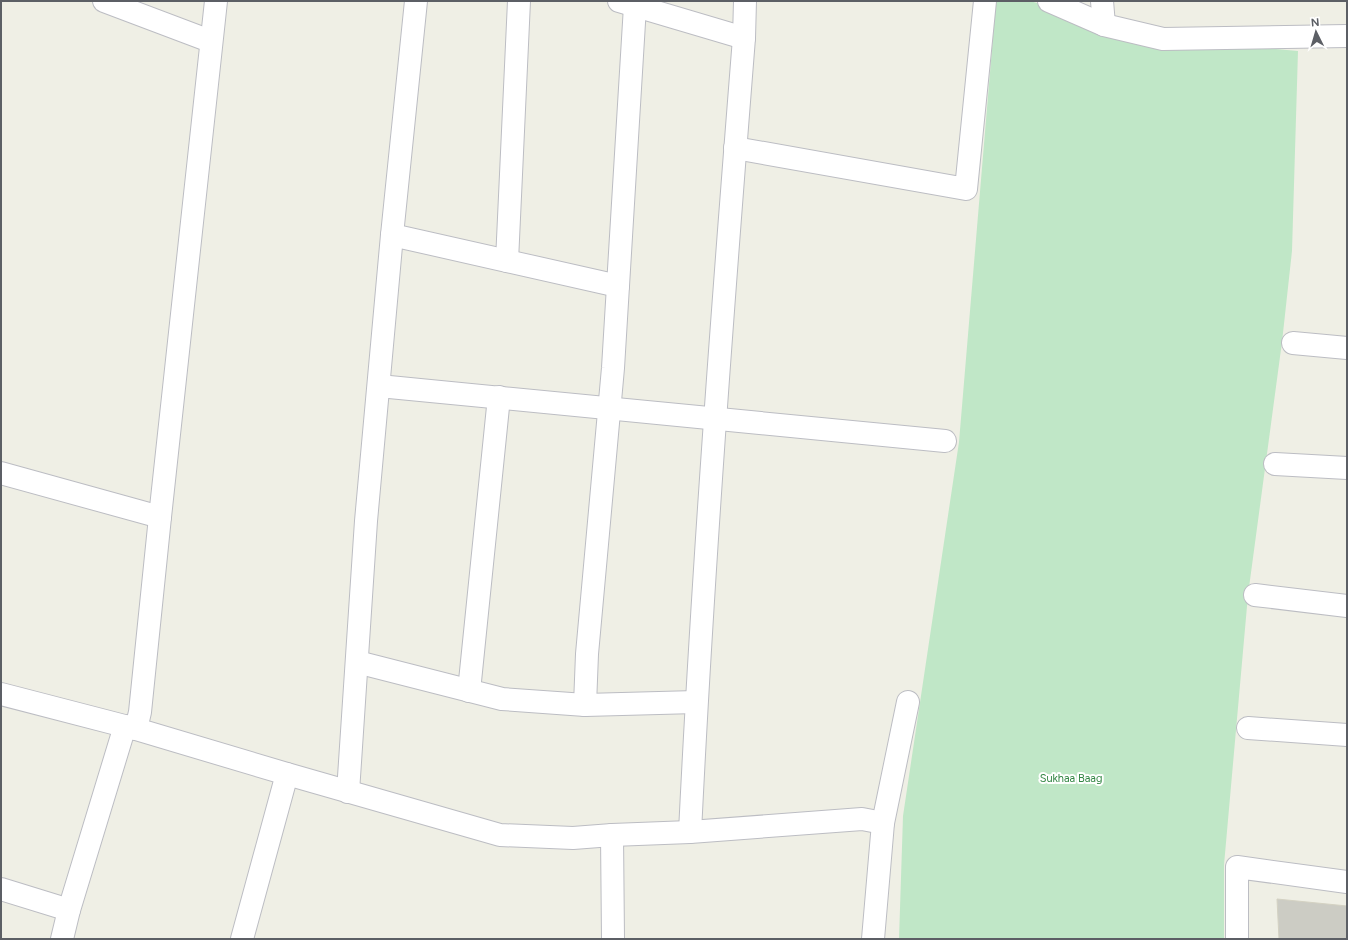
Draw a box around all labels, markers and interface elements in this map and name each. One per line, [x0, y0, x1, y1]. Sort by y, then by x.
north arrow [1296, 12, 1336, 52]
text: N [1310, 16, 1320, 29]
park label: Sukhaa Baag [1040, 772, 1102, 785]

